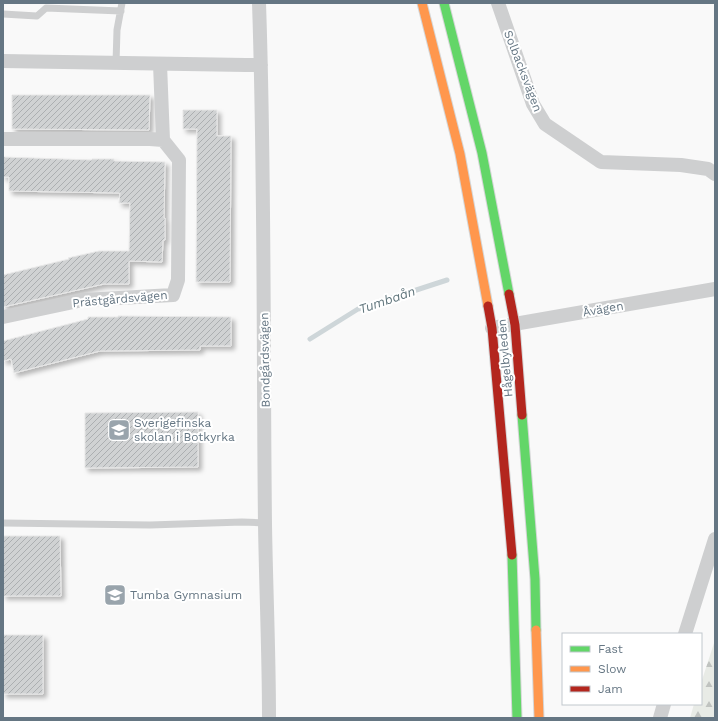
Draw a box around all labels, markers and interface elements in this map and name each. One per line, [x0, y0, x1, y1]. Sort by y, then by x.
street label: Solbacksvägen [501, 28, 545, 114]
water label: Tumbaån [357, 283, 417, 317]
street label: Prästgårdsvägen [72, 288, 168, 310]
street label: Åvägen [582, 299, 624, 319]
street label: Bondgårdsvägen [257, 312, 273, 408]
street label: Hågelbyleden [495, 318, 515, 398]
place label: Sverigefinska skolan i Botkyrka [134, 416, 235, 444]
school or university icon: Sverigefinska skolan i Botkyrka [106, 417, 132, 443]
school or university icon: Tumba Gymnasium [102, 582, 128, 608]
place label: Tumba Gymnasium [130, 588, 242, 602]
legend [562, 633, 702, 705]
text: Fast [598, 642, 623, 656]
text: Slow [598, 662, 626, 676]
text: Jam [598, 682, 623, 696]

